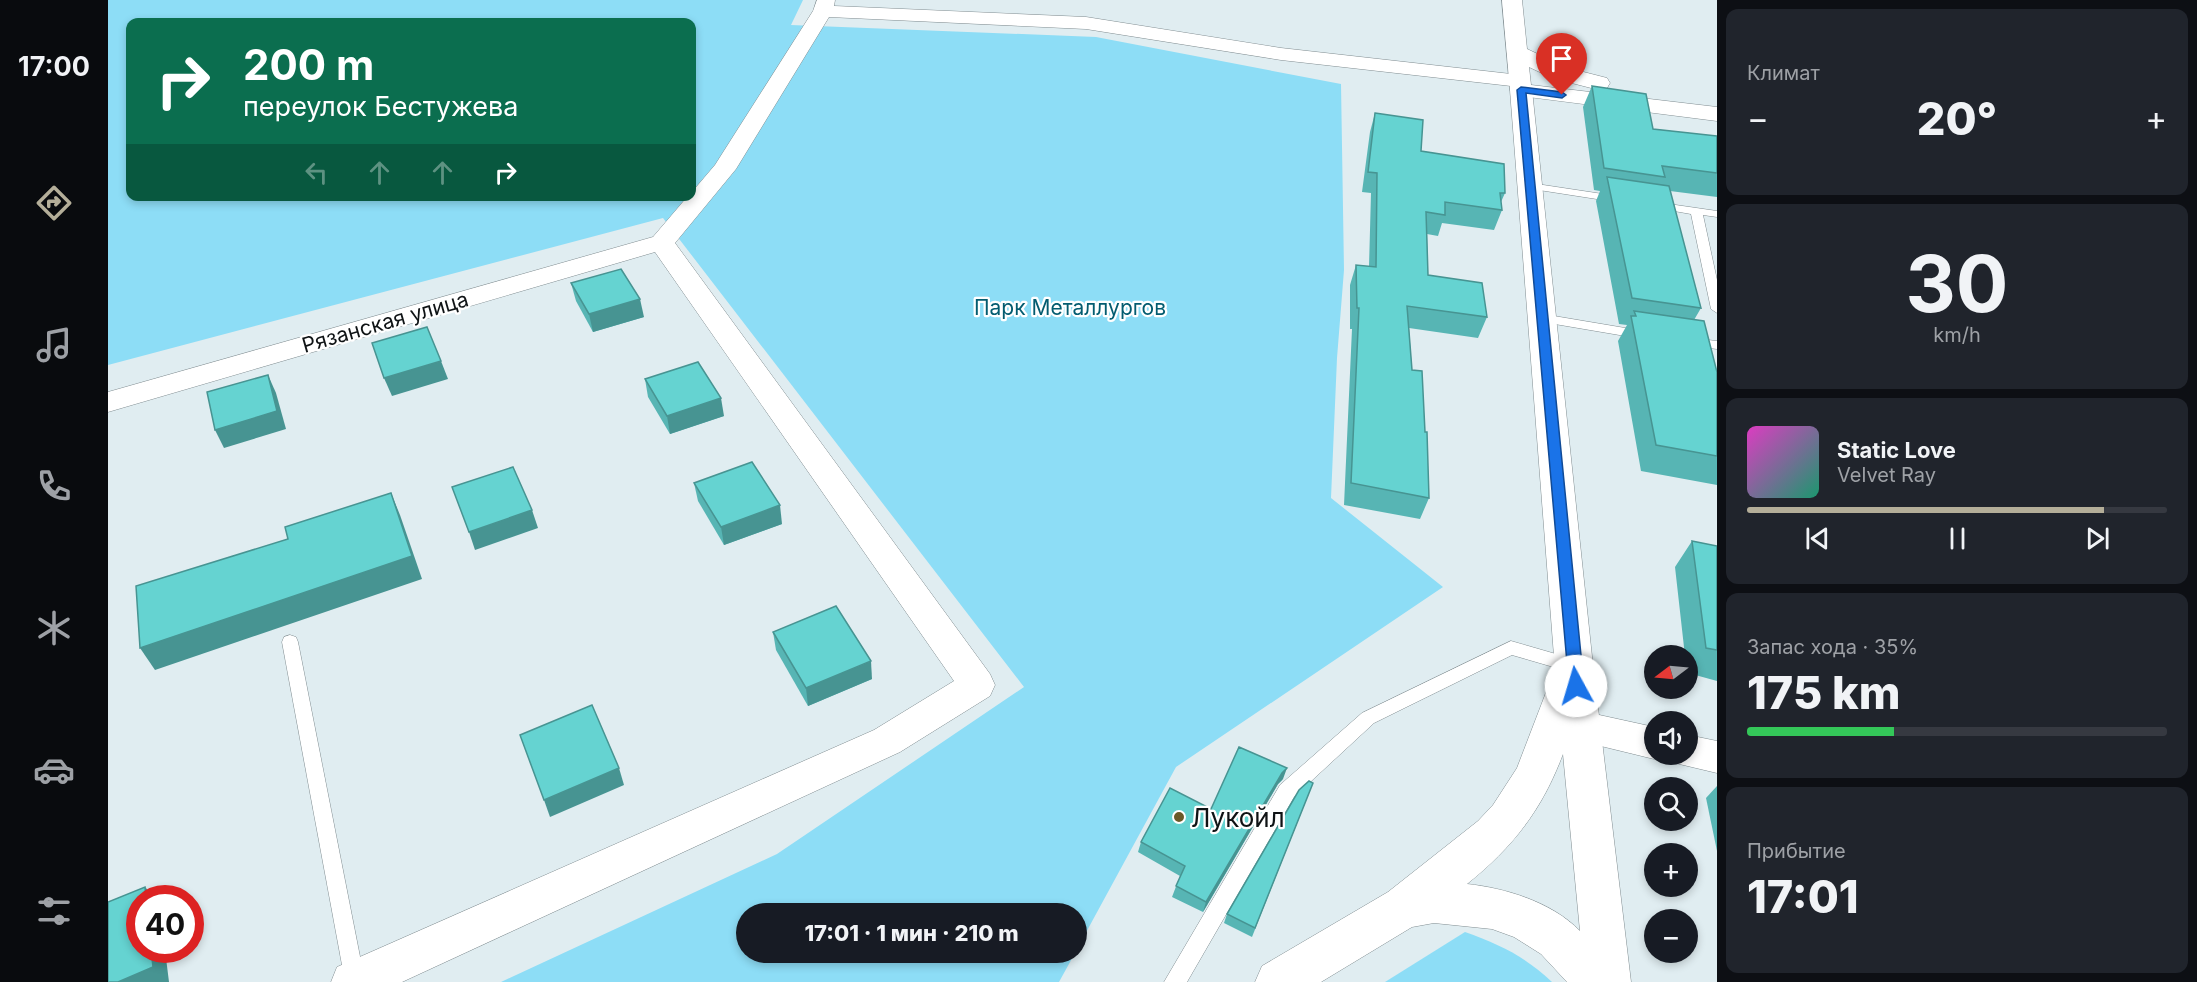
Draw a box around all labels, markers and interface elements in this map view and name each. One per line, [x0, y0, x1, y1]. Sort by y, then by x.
pin [1536, 33, 1587, 95]
text: 200 m [243, 39, 374, 90]
icon: right [144, 42, 222, 120]
icon: arrive [1545, 42, 1578, 75]
text: 17:00 [18, 50, 90, 83]
text: Климат [1747, 61, 1820, 85]
text: переулок Бестужева [243, 90, 518, 123]
text: 20° [1917, 91, 1997, 146]
text: − [1747, 98, 1769, 138]
text: + [2145, 98, 2167, 138]
icon: left [300, 156, 333, 189]
icon: ahead [363, 156, 396, 189]
icon: ahead [426, 156, 459, 189]
icon: right [489, 156, 522, 189]
icon: directions [33, 182, 75, 224]
text: 30 [1906, 236, 2008, 331]
street label: Рязанская улица [299, 286, 471, 358]
park label: Парк Металлургов [974, 295, 1166, 320]
text: km/h [1933, 323, 1981, 347]
icon: music [33, 324, 75, 366]
text: Static Love [1837, 437, 1956, 463]
text: Velvet Ray [1837, 463, 1936, 487]
icon: phone [33, 465, 75, 507]
icon: previous [1801, 522, 1834, 555]
icon: pause [1941, 522, 1974, 555]
icon: next [2081, 522, 2114, 555]
icon: climate [33, 607, 75, 649]
text: Запас хода · 35% [1747, 635, 1918, 659]
north arrow [1644, 645, 1698, 699]
map controls [1644, 645, 1698, 963]
position arrow [1544, 654, 1608, 718]
text: 175 km [1747, 665, 1900, 720]
button: sound [1644, 711, 1698, 765]
icon: car [33, 749, 75, 791]
button: search [1644, 777, 1698, 831]
place label: Лукойл [1191, 802, 1285, 833]
marker: Лукойл [1172, 810, 1186, 824]
text: Прибытие [1747, 839, 1846, 863]
button: + [1644, 843, 1698, 897]
text: 17:01 [1747, 869, 1859, 924]
speed limit sign: 40 [126, 885, 204, 963]
icon: filters [33, 890, 75, 932]
button: − [1644, 909, 1698, 963]
text: 17:01 · 1 мин · 210 m [804, 920, 1019, 946]

